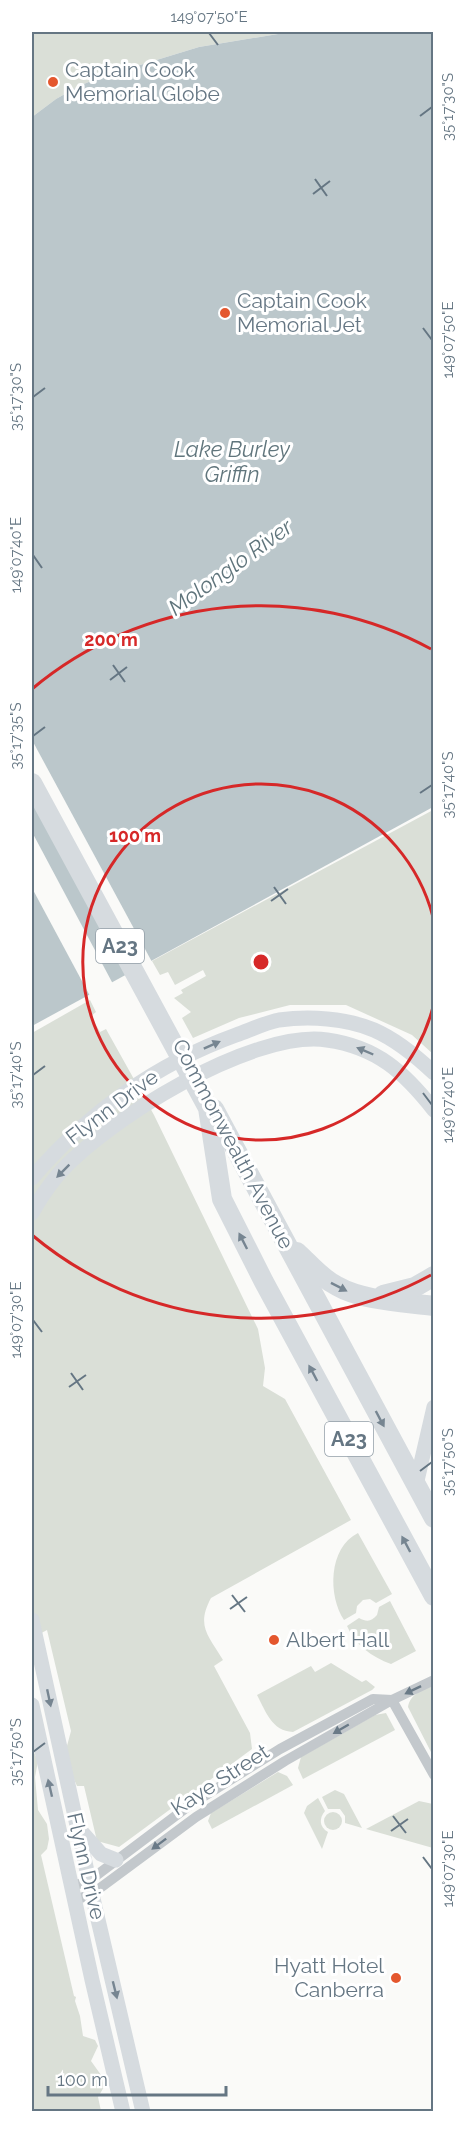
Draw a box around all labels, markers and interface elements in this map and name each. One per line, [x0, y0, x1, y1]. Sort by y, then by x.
text: 149°07'50"E [170, 8, 248, 26]
place label: Captain Cook Memorial Globe [65, 57, 220, 106]
text: 35°17'30"S [439, 73, 457, 141]
marker: Captain Cook Memorial Globe [46, 75, 60, 89]
place label: Captain Cook Memorial Jet [237, 288, 367, 337]
text: 149°07'50"E [439, 301, 457, 379]
marker: Captain Cook Memorial Jet [218, 306, 232, 320]
text: 35°17'30"S [7, 363, 25, 431]
water label: Lake Burley Griffin [174, 436, 291, 487]
water label: Molonglo River [163, 513, 298, 621]
text: 149°07'40"E [7, 517, 25, 593]
text: 200 m [84, 629, 138, 650]
text: 35°17'35"S [7, 702, 25, 770]
text: 35°17'40"S [439, 751, 457, 819]
text: 100 m [109, 825, 161, 846]
road number: A23 [96, 929, 144, 963]
centre of rings [251, 952, 271, 972]
street label: Commonwealth Avenue [168, 1035, 299, 1253]
one-way arrow [203, 1039, 221, 1049]
text: 35°17'40"S [7, 1041, 25, 1109]
one-way arrow [357, 1047, 374, 1056]
street label: Flynn Drive [61, 1064, 163, 1149]
text: 149°07'40"E [439, 1067, 457, 1143]
one-way arrow [55, 1164, 70, 1178]
one-way arrow [238, 1232, 248, 1249]
text: 149°07'30"E [7, 1281, 25, 1359]
one-way arrow [331, 1282, 348, 1292]
one-way arrow [308, 1364, 318, 1381]
one-way arrow [375, 1410, 385, 1427]
road number: A23 [325, 1422, 373, 1456]
text: 35°17'50"S [439, 1428, 457, 1496]
one-way arrow [401, 1535, 411, 1552]
place label: Albert Hall [286, 1627, 390, 1652]
marker: Albert Hall [267, 1633, 281, 1647]
one-way arrow [404, 1686, 421, 1695]
one-way arrow [44, 1688, 54, 1707]
text: 35°17'50"S [7, 1718, 25, 1786]
one-way arrow [333, 1724, 350, 1734]
street label: Kaye Street [166, 1739, 273, 1820]
one-way arrow [45, 1778, 54, 1797]
street label: Flynn Drive [62, 1810, 111, 1922]
text: 149°07'30"E [439, 1830, 457, 1908]
one-way arrow [151, 1838, 167, 1850]
place label: Hyatt Hotel Canberra [274, 1953, 384, 2002]
marker: Hyatt Hotel Canberra [389, 1971, 403, 1985]
one-way arrow [110, 1981, 120, 1999]
scale bar [48, 2059, 226, 2097]
text: 100 m [57, 2069, 108, 2090]

